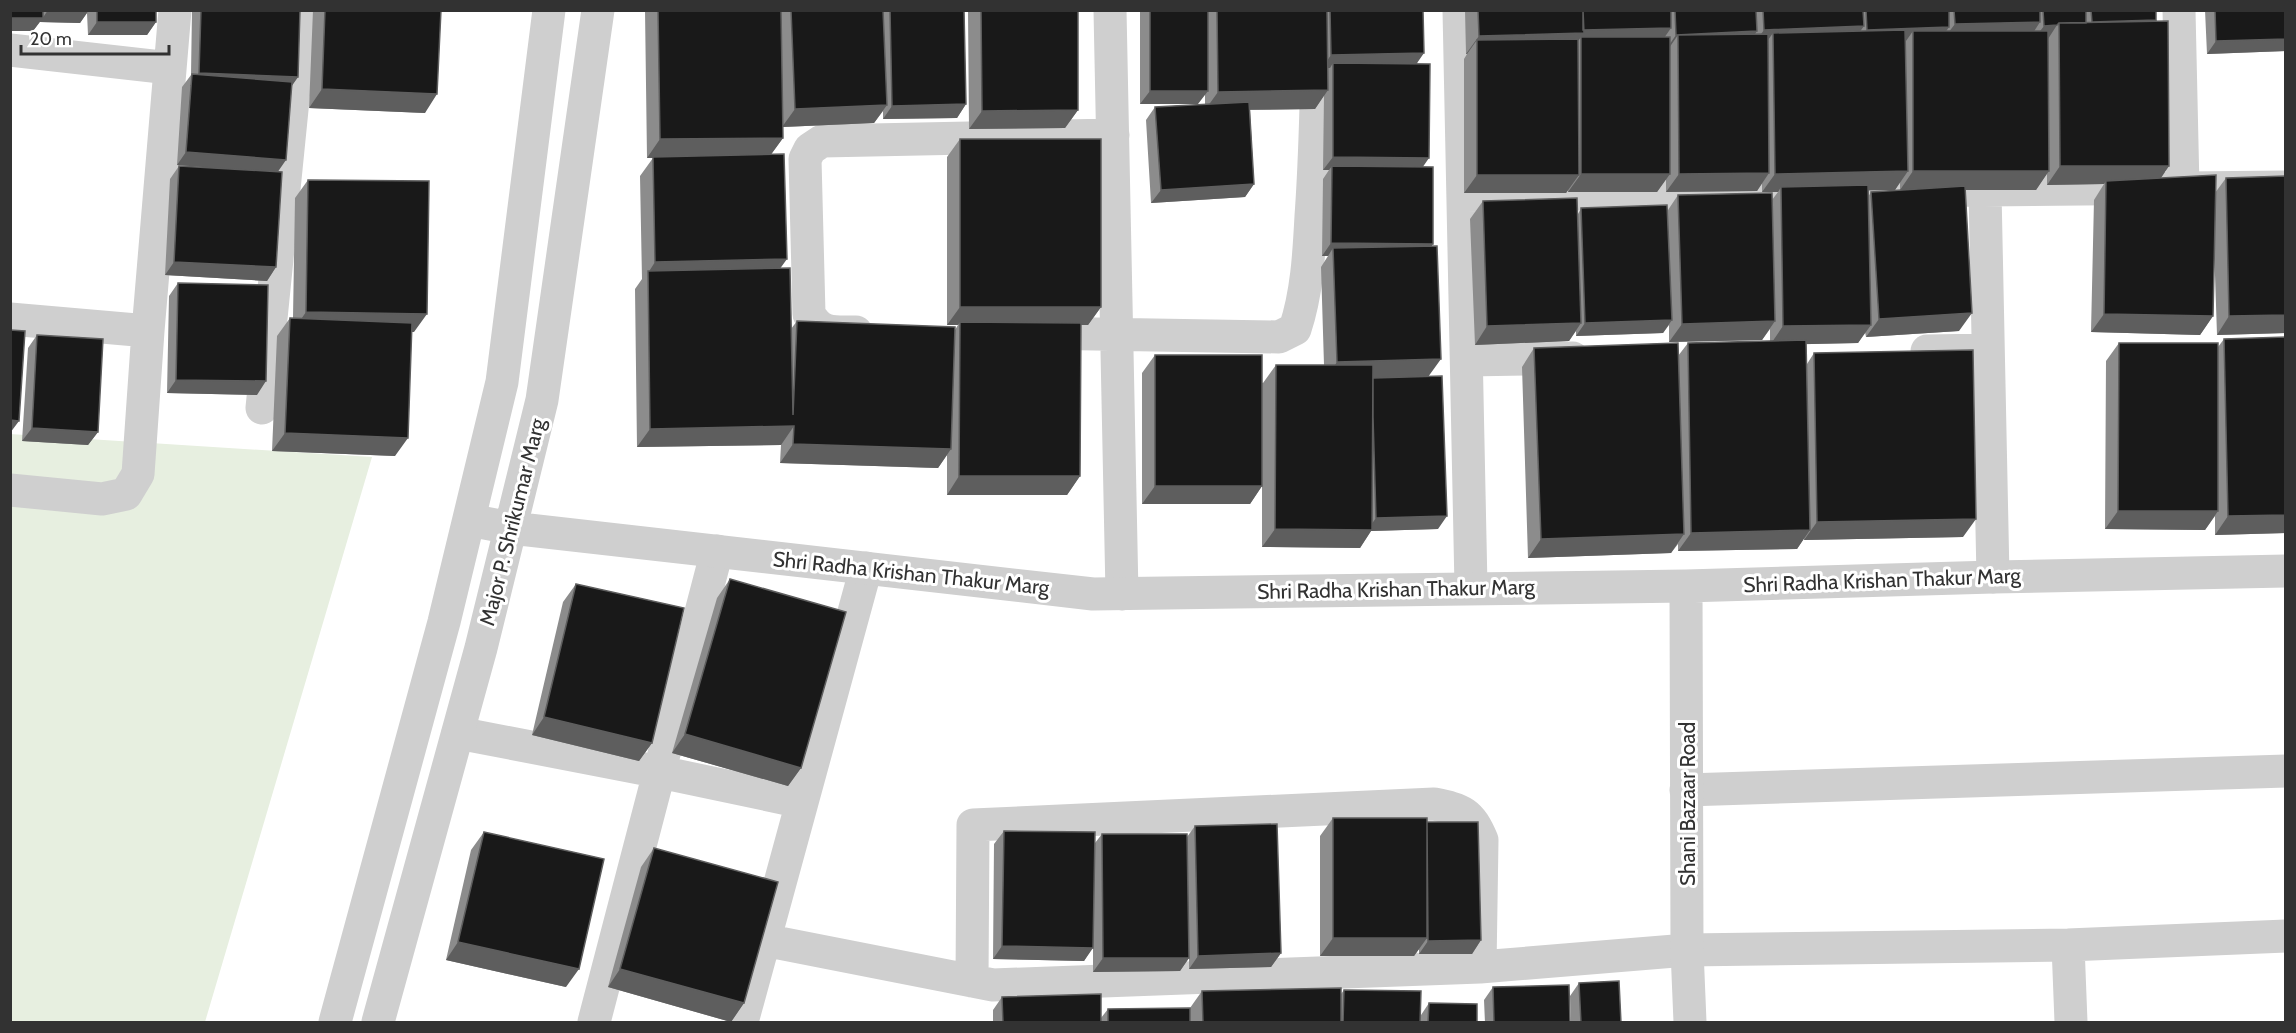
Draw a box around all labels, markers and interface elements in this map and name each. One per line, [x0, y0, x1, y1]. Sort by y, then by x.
scale bar [21, 18, 170, 56]
text: 20 m [30, 28, 72, 50]
street label: Major P. Shrikumar Marg [474, 415, 551, 628]
street label: Shri Radha Krishan Thakur Marg [772, 546, 1051, 600]
street label: Shri Radha Krishan Thakur Marg [1743, 563, 2022, 597]
street label: Shri Radha Krishan Thakur Marg [1257, 574, 1536, 604]
street label: Shani Bazaar Road [1675, 722, 1700, 886]

